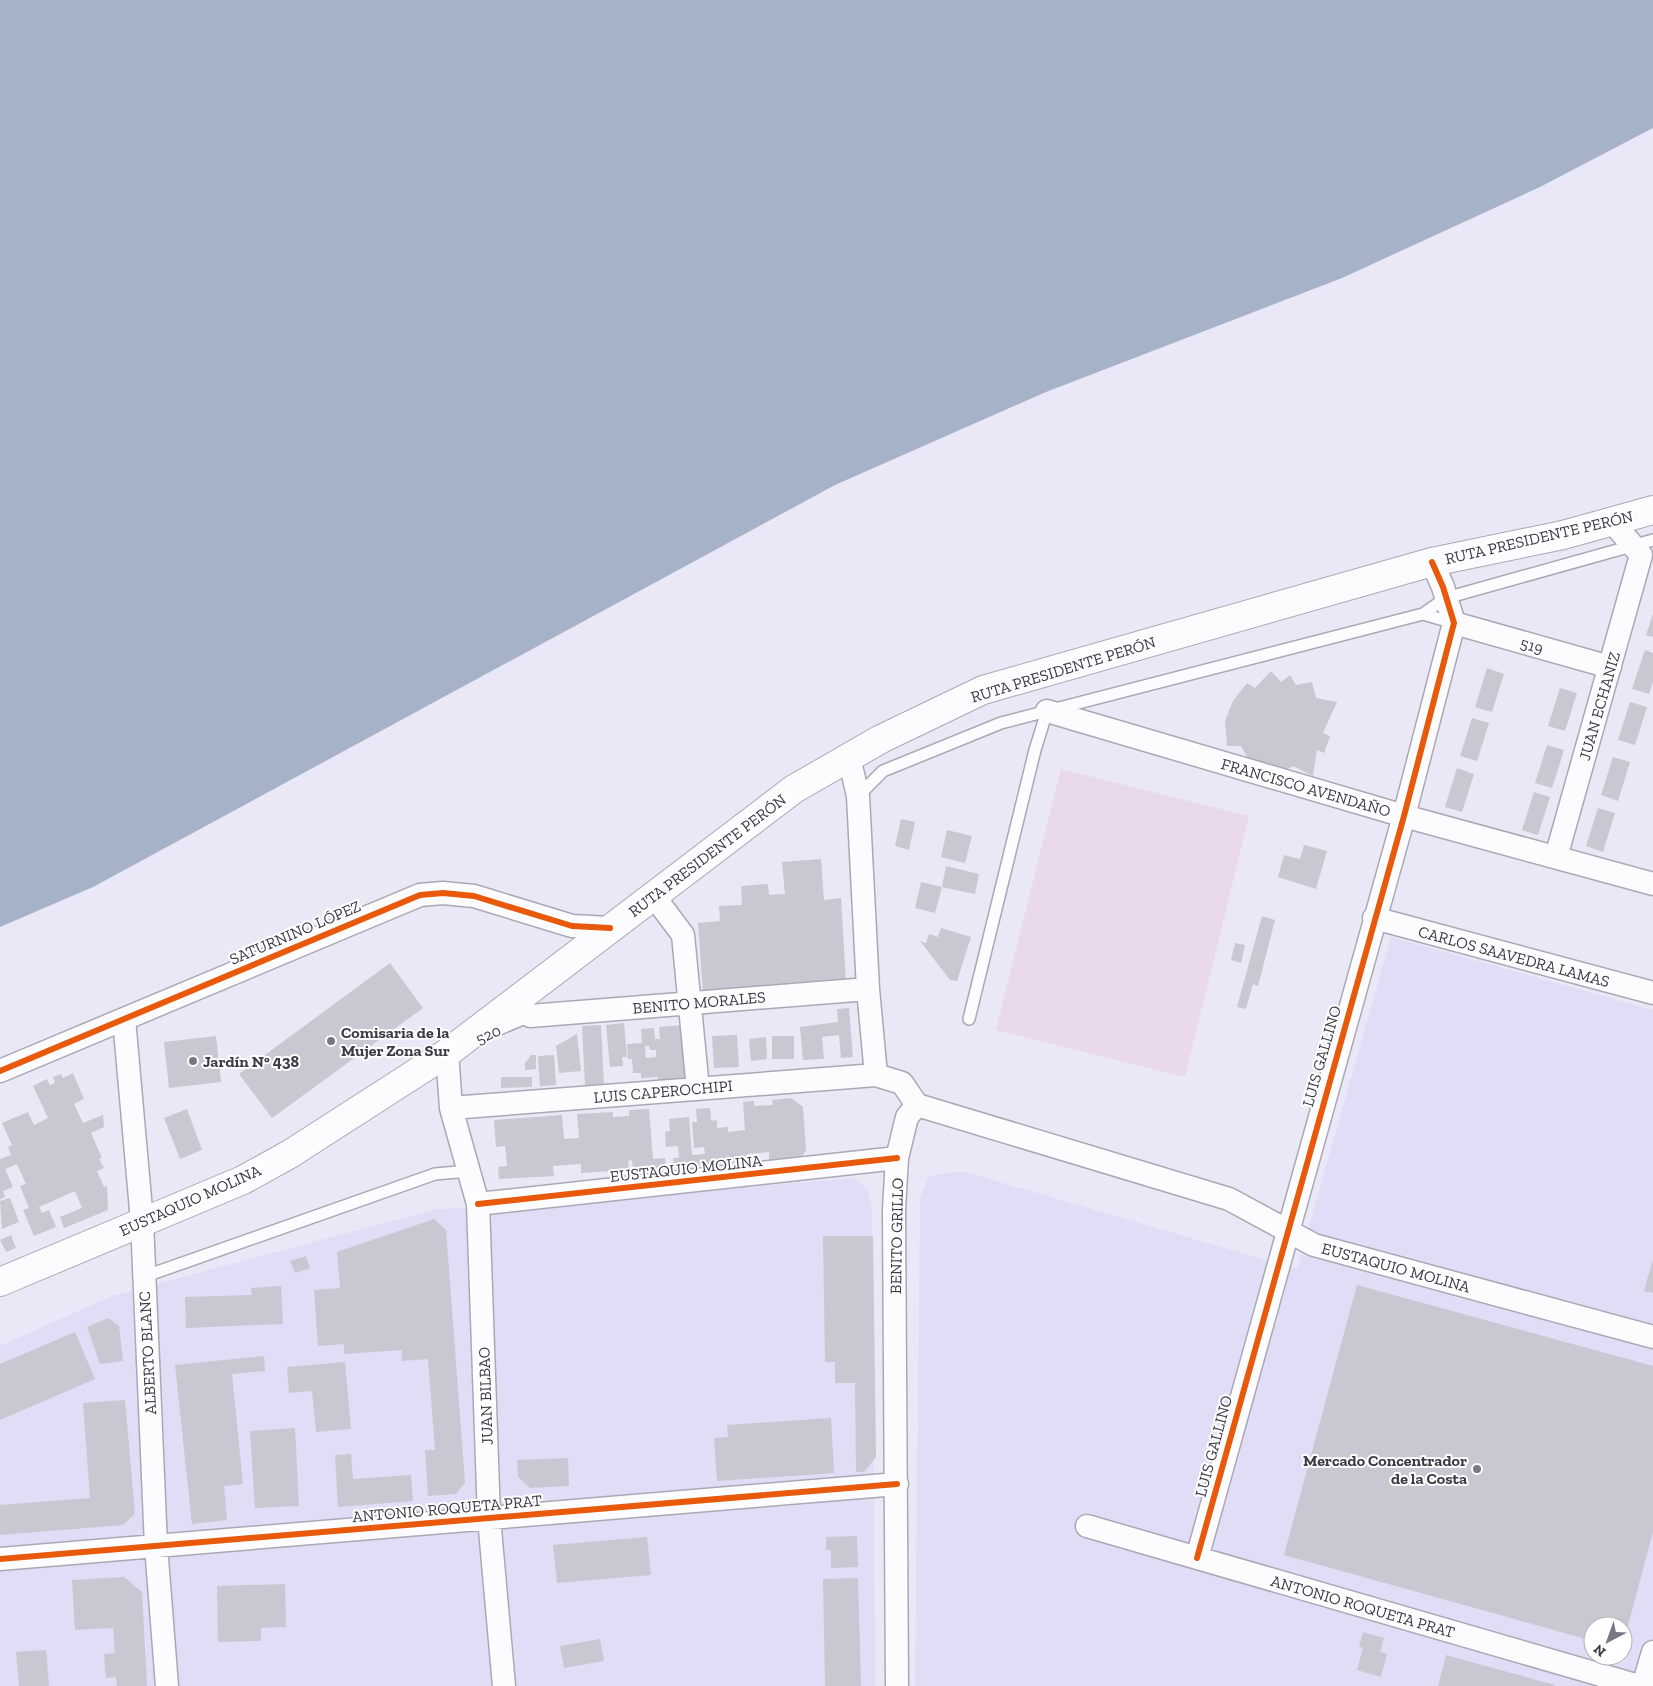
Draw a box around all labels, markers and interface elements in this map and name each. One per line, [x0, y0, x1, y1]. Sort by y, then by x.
street label: RUTA PRESIDENTE PERÓN [1443, 507, 1635, 568]
street label: RUTA PRESIDENTE PERÓN [968, 632, 1158, 707]
street label: 519 [1518, 633, 1545, 658]
street label: JUAN ECHANIZ [1575, 650, 1624, 763]
street label: FRANCISCO AVENDAÑO [1219, 754, 1393, 821]
street label: RUTA PRESIDENTE PERÓN [625, 790, 790, 921]
street label: SATURNINO LÓPEZ [227, 896, 364, 969]
street label: CARLOS SAAVEDRA LAMAS [1416, 922, 1612, 991]
street label: BENITO MORALES [632, 987, 766, 1018]
street label: LUIS GALLINO [1298, 1003, 1345, 1109]
street label: 520 [473, 1021, 504, 1048]
place label: Comisaria de la Mujer Zona Sur [341, 1023, 450, 1060]
marker: Comisaria de la Mujer Zona Sur [325, 1035, 337, 1047]
place label: Jardín N° 438 [203, 1052, 299, 1071]
marker: Jardín N° 438 [187, 1055, 199, 1067]
street label: LUIS CAPEROCHIPI [593, 1076, 733, 1107]
street label: EUSTAQUIO MOLINA [609, 1151, 764, 1186]
street label: EUSTAQUIO MOLINA [116, 1160, 264, 1240]
street label: BENITO GRILLO [886, 1177, 907, 1294]
street label: EUSTAQUIO MOLINA [1320, 1239, 1473, 1297]
street label: ALBERTO BLANC [135, 1291, 160, 1415]
street label: JUAN BILBAO [474, 1346, 497, 1445]
street label: LUIS GALLINO [1191, 1393, 1236, 1499]
place label: Mercado Concentrador de la Costa [1303, 1451, 1467, 1488]
marker: Mercado Concentrador de la Costa [1471, 1463, 1483, 1475]
street label: ANTONIO ROQUETA PRAT [351, 1491, 543, 1526]
street label: ANTONIO ROQUETA PRAT [1269, 1571, 1457, 1642]
north arrow [1583, 1616, 1633, 1666]
text: N [1590, 1640, 1609, 1660]

